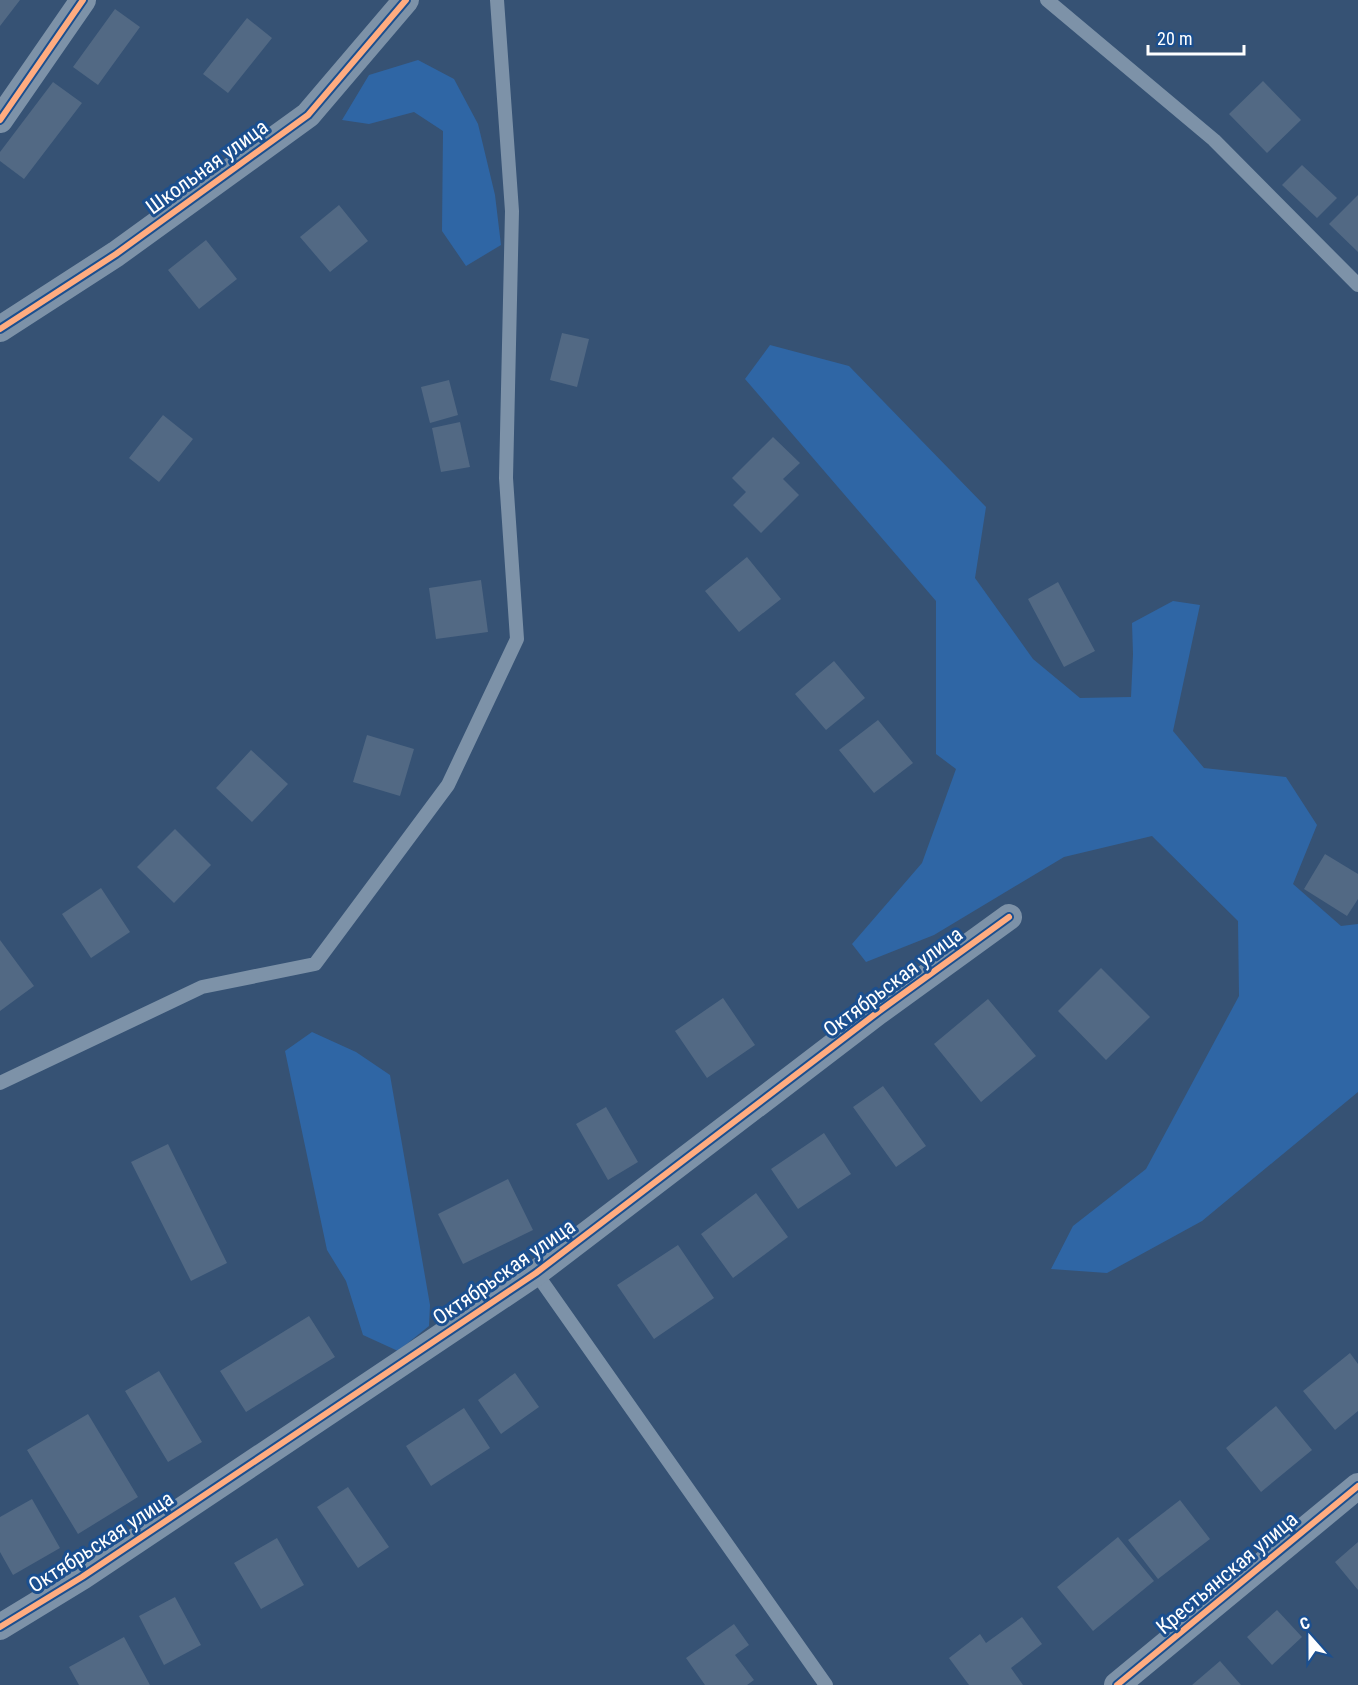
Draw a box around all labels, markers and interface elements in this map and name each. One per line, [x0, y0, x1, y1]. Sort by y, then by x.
scale bar [1148, 18, 1244, 56]
text: 20 m [1157, 28, 1192, 49]
street label: Школьная улица [141, 115, 273, 219]
street label: Октябрьская улица [819, 922, 967, 1042]
street label: Октябрьская улица [428, 1214, 580, 1330]
street label: Октябрьская улица [24, 1486, 178, 1598]
street label: Крестьянская улица [1152, 1507, 1302, 1639]
north arrow [1280, 1607, 1340, 1667]
text: С [1297, 1613, 1312, 1634]

